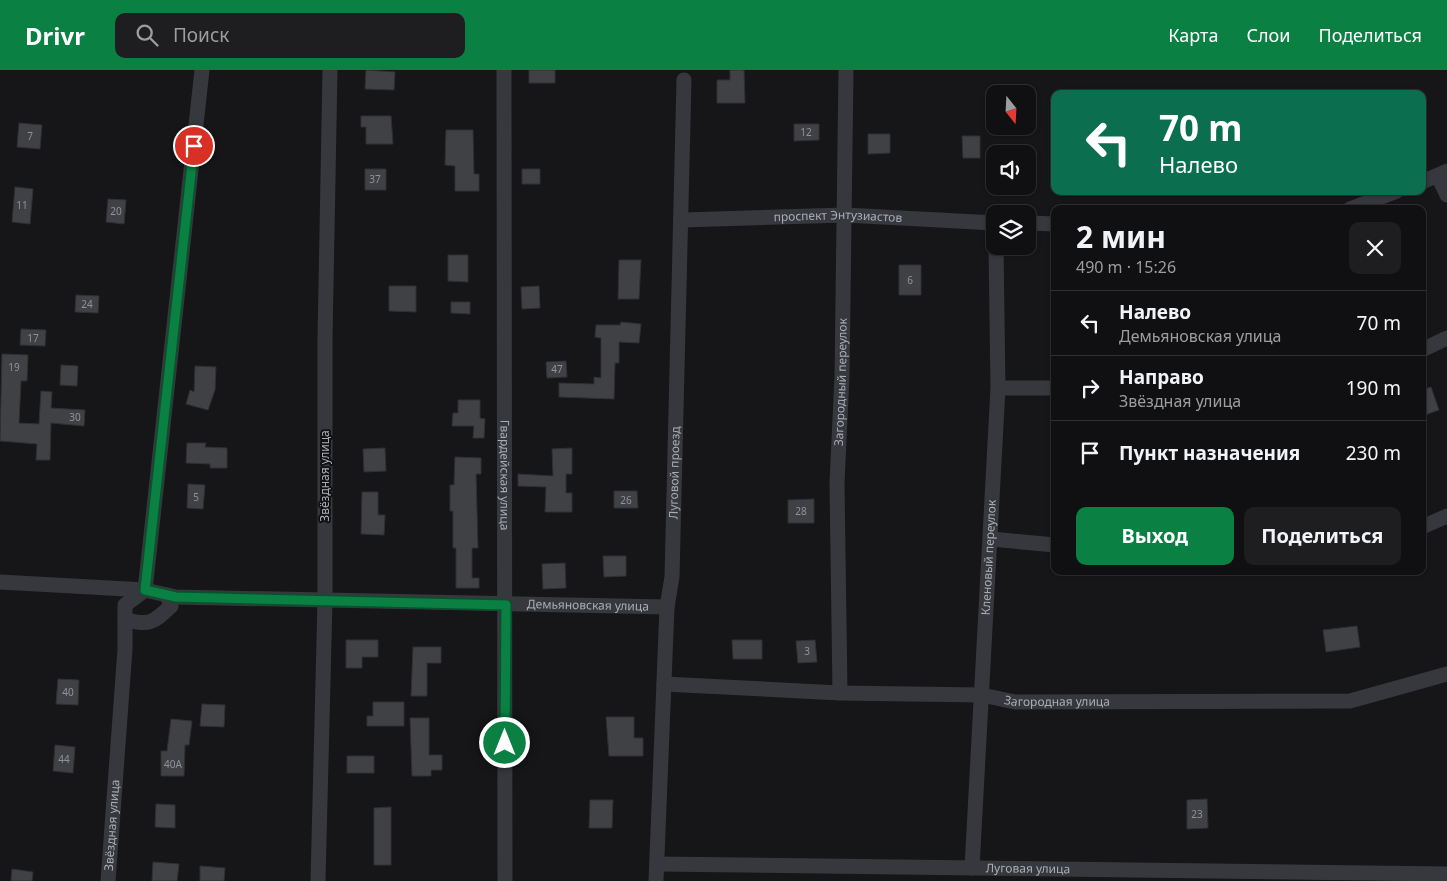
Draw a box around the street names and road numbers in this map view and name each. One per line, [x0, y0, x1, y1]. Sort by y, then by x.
street label: проспект Энтузиастов [773, 206, 903, 226]
street label: Загородный переулок [830, 317, 851, 446]
street label: Гвардейская улица [496, 420, 514, 530]
street label: Луговой проезд [664, 425, 684, 519]
street label: Звёздная улица [316, 430, 333, 522]
street label: Кленовый переулок [977, 499, 1000, 616]
street label: Демьяновская улица [527, 595, 649, 615]
street label: Загородная улица [1003, 691, 1110, 710]
street label: Звёздная улица [100, 779, 123, 871]
street label: Луговая улица [986, 859, 1070, 877]

